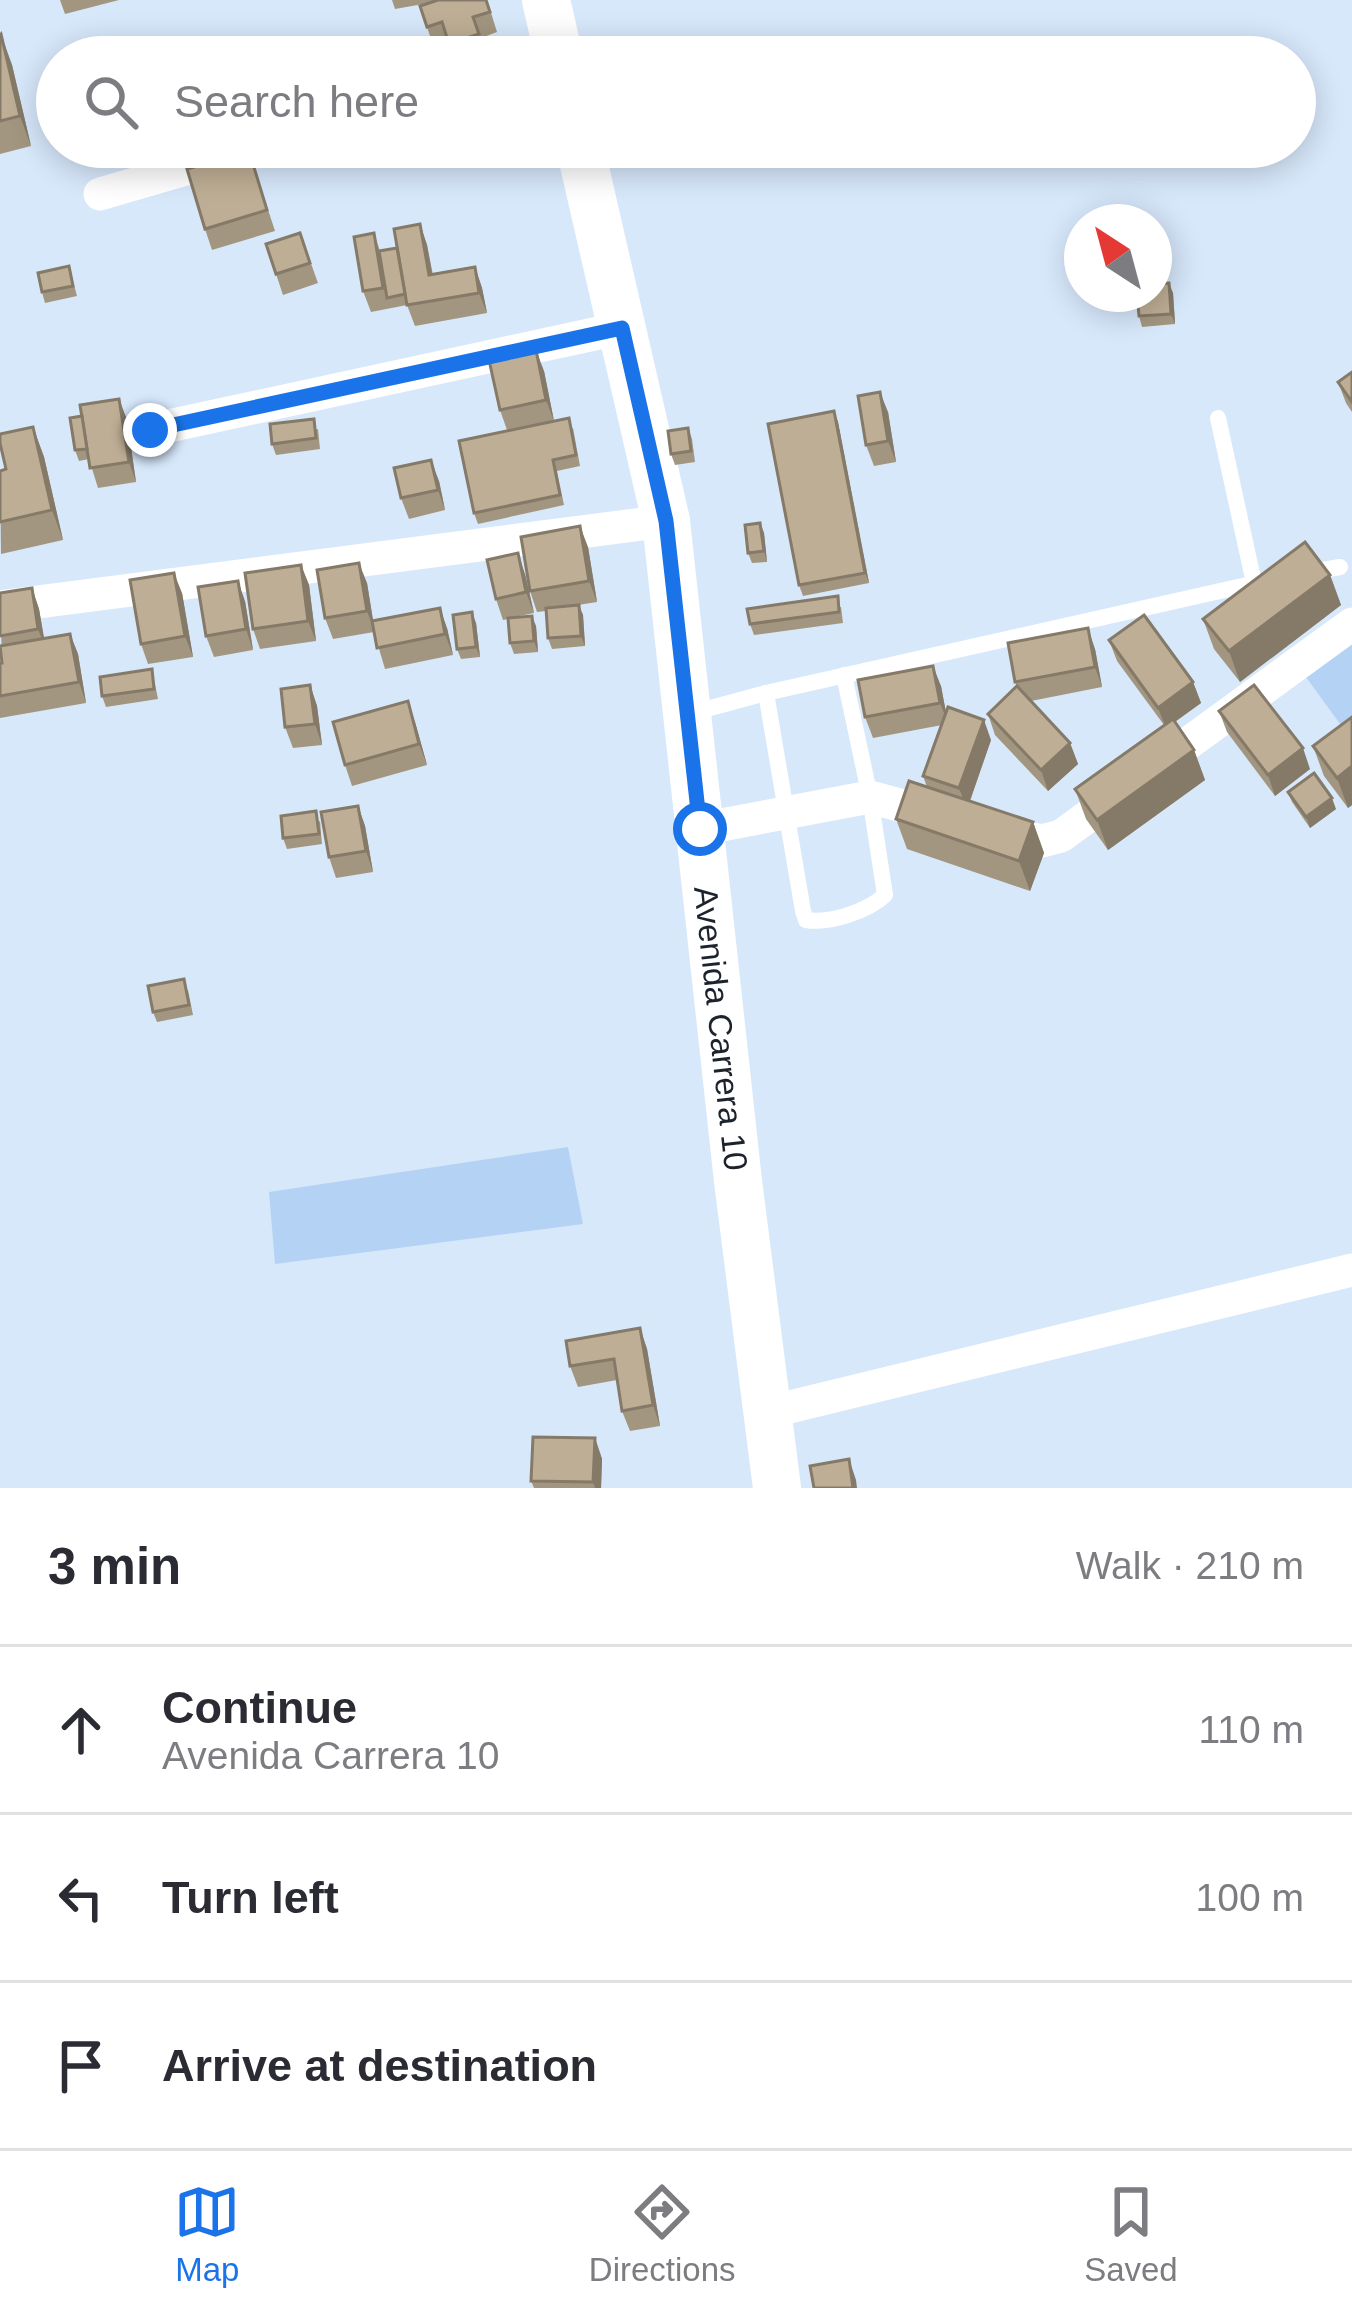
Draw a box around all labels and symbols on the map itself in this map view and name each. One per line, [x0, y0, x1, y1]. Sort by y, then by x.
north arrow [1064, 204, 1172, 312]
route end [123, 403, 177, 457]
route start [673, 802, 727, 856]
street label: Avenida Carrera 10 [687, 884, 755, 1172]

